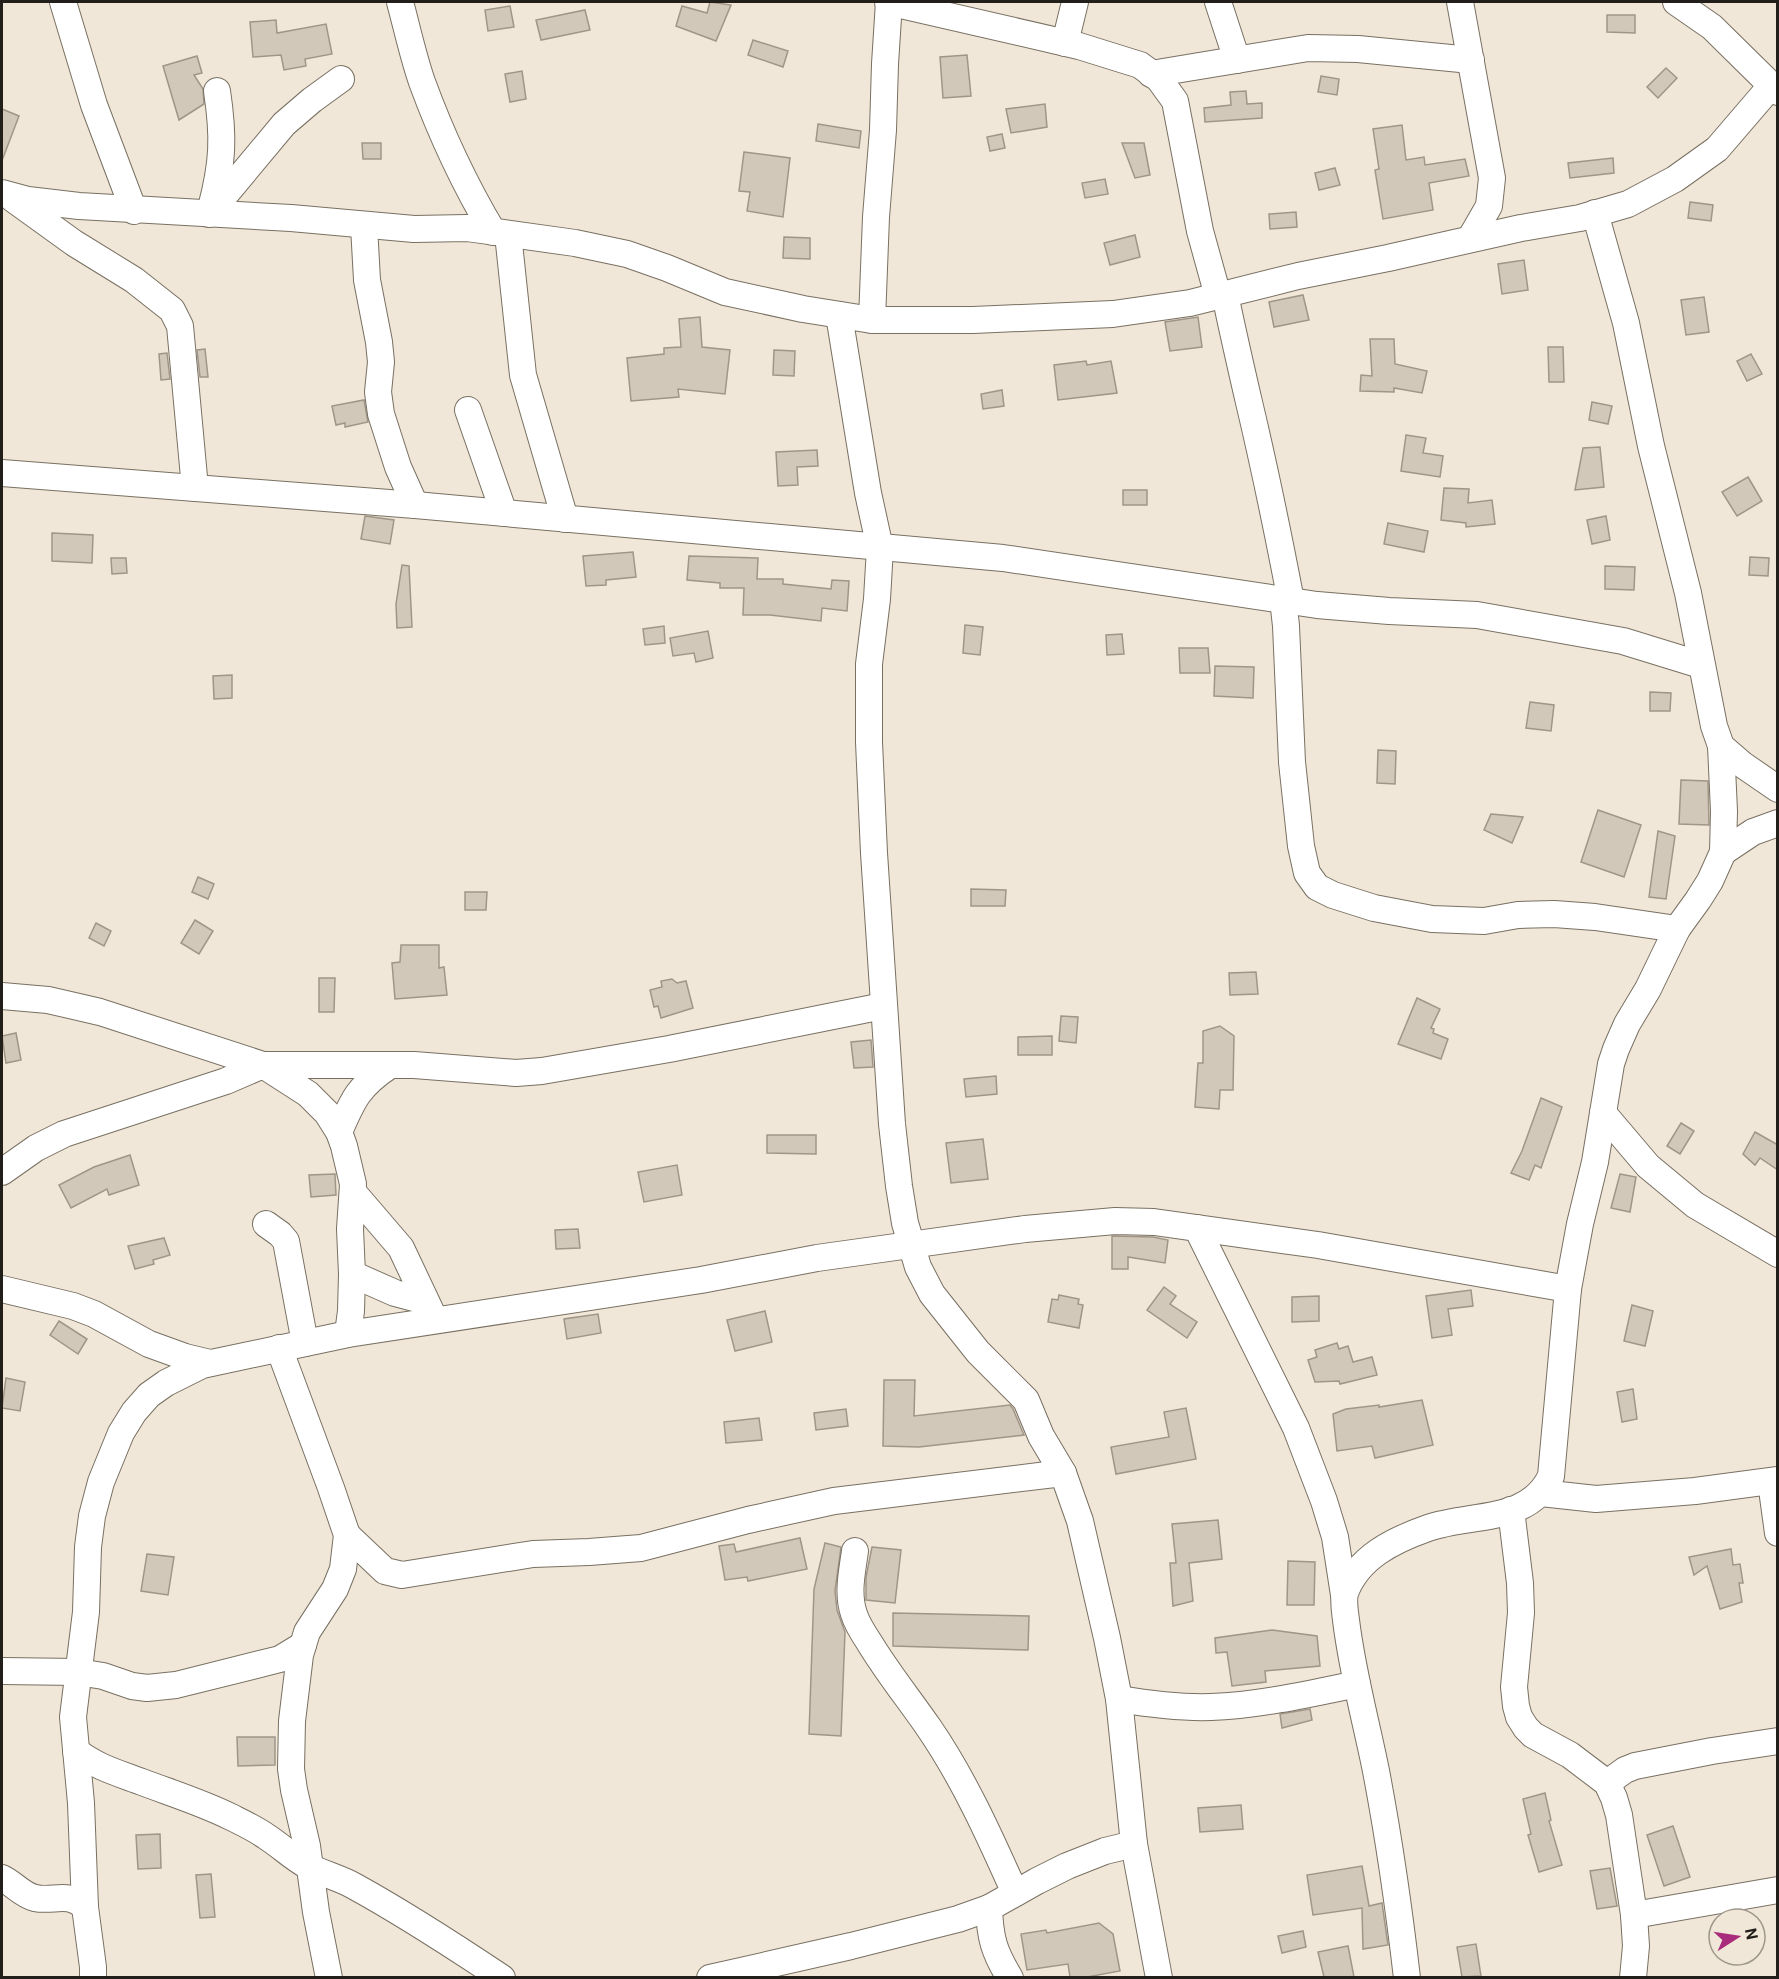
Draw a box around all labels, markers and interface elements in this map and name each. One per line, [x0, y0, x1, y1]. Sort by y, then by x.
north arrow [1707, 1907, 1767, 1967]
text: N [1741, 1926, 1762, 1941]

